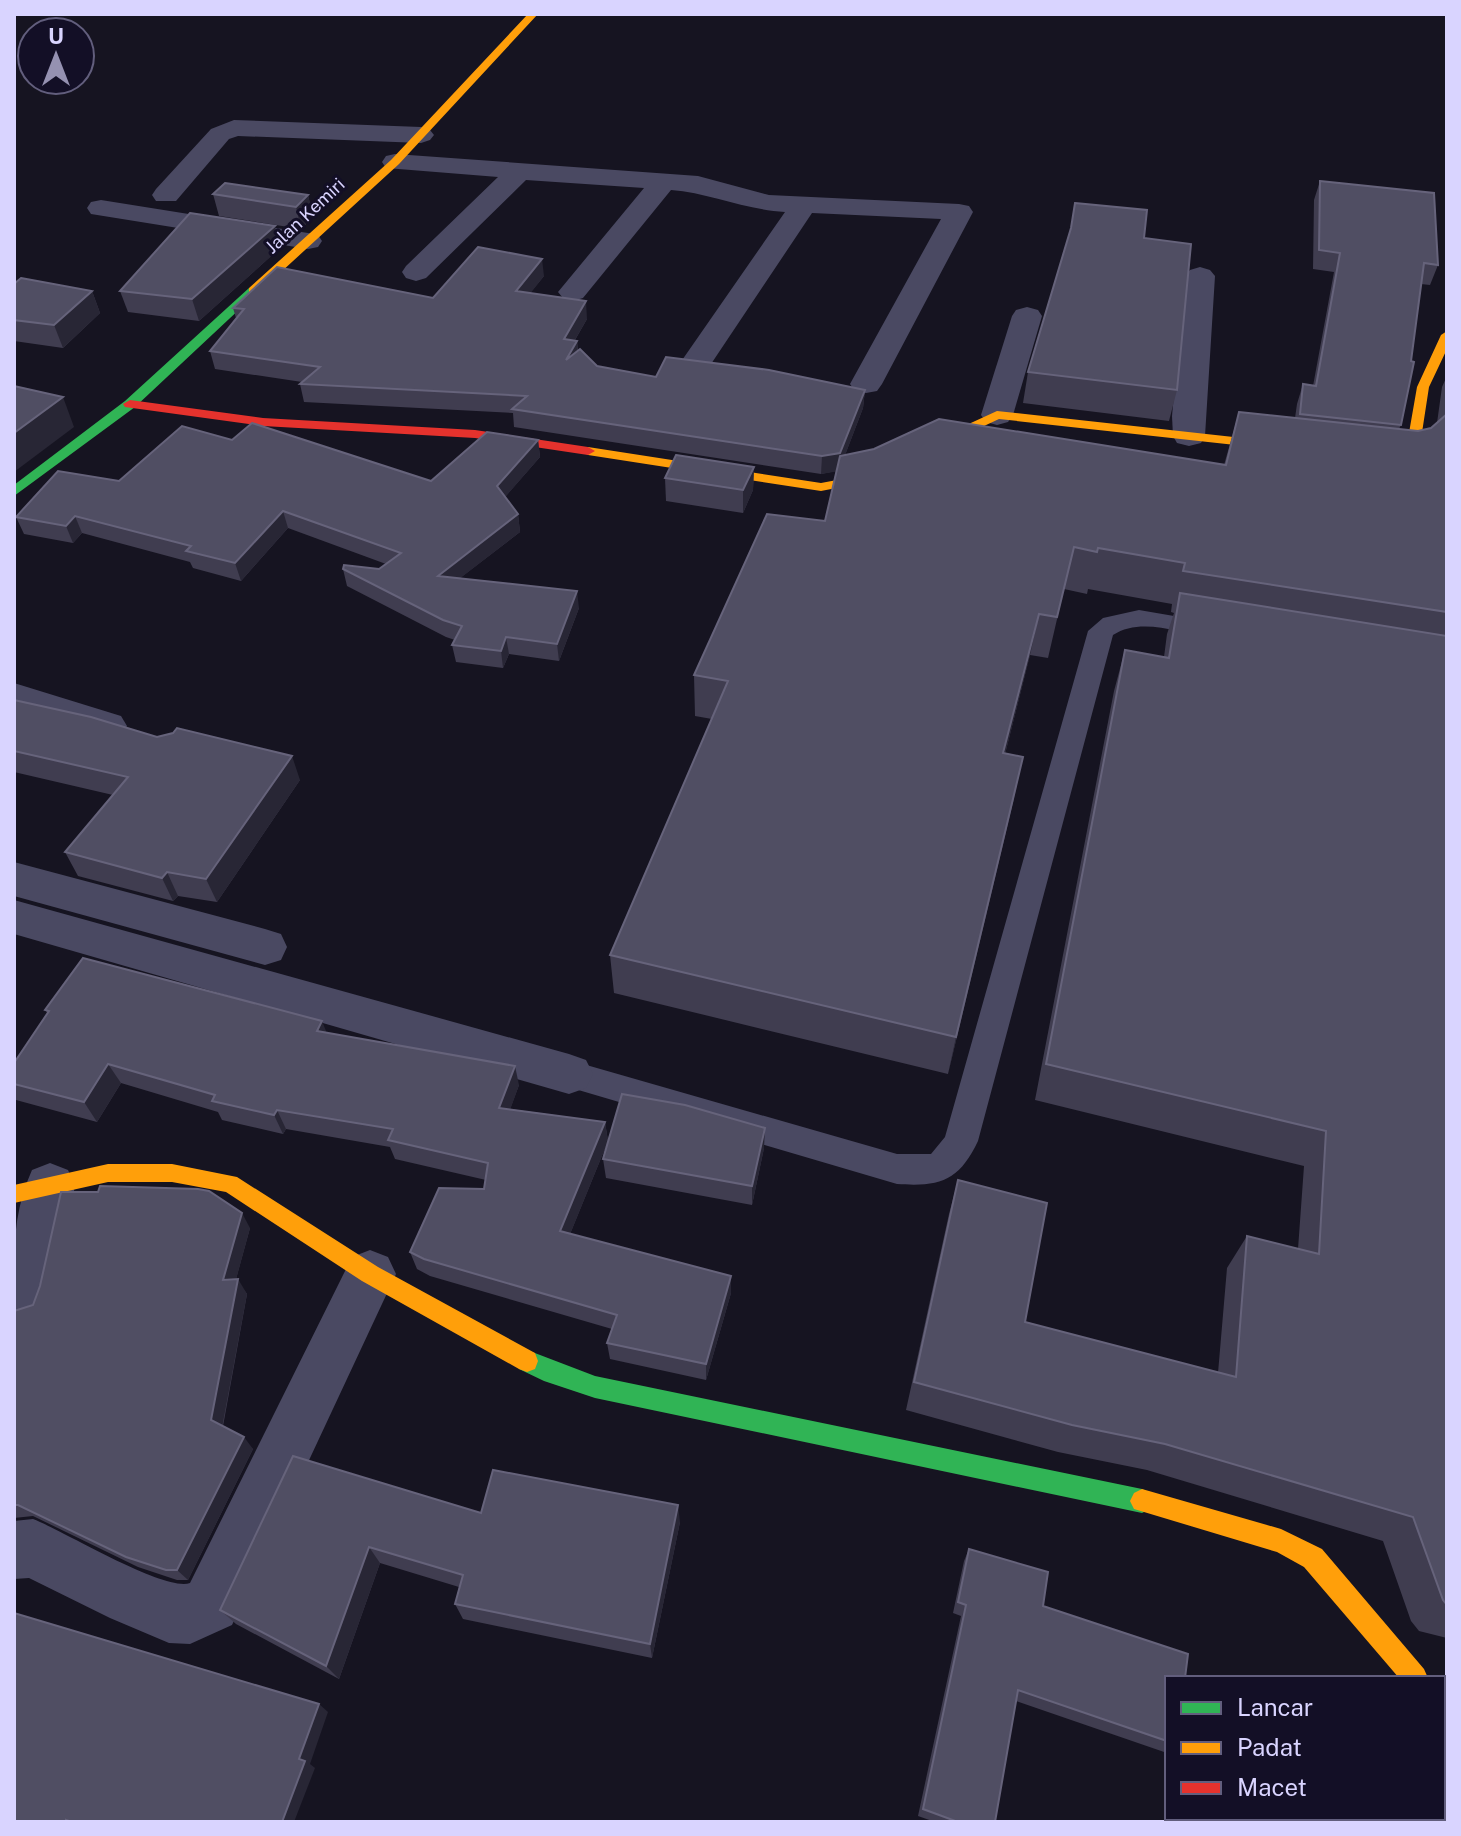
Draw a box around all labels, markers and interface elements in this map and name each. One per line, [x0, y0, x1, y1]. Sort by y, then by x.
north arrow [16, 16, 96, 96]
text: U [48, 23, 64, 49]
street label: Jalan Kemiri [261, 174, 349, 258]
legend [1165, 1676, 1445, 1820]
text: Lancar [1237, 1693, 1313, 1721]
text: Padat [1237, 1733, 1302, 1761]
text: Macet [1237, 1773, 1307, 1801]

